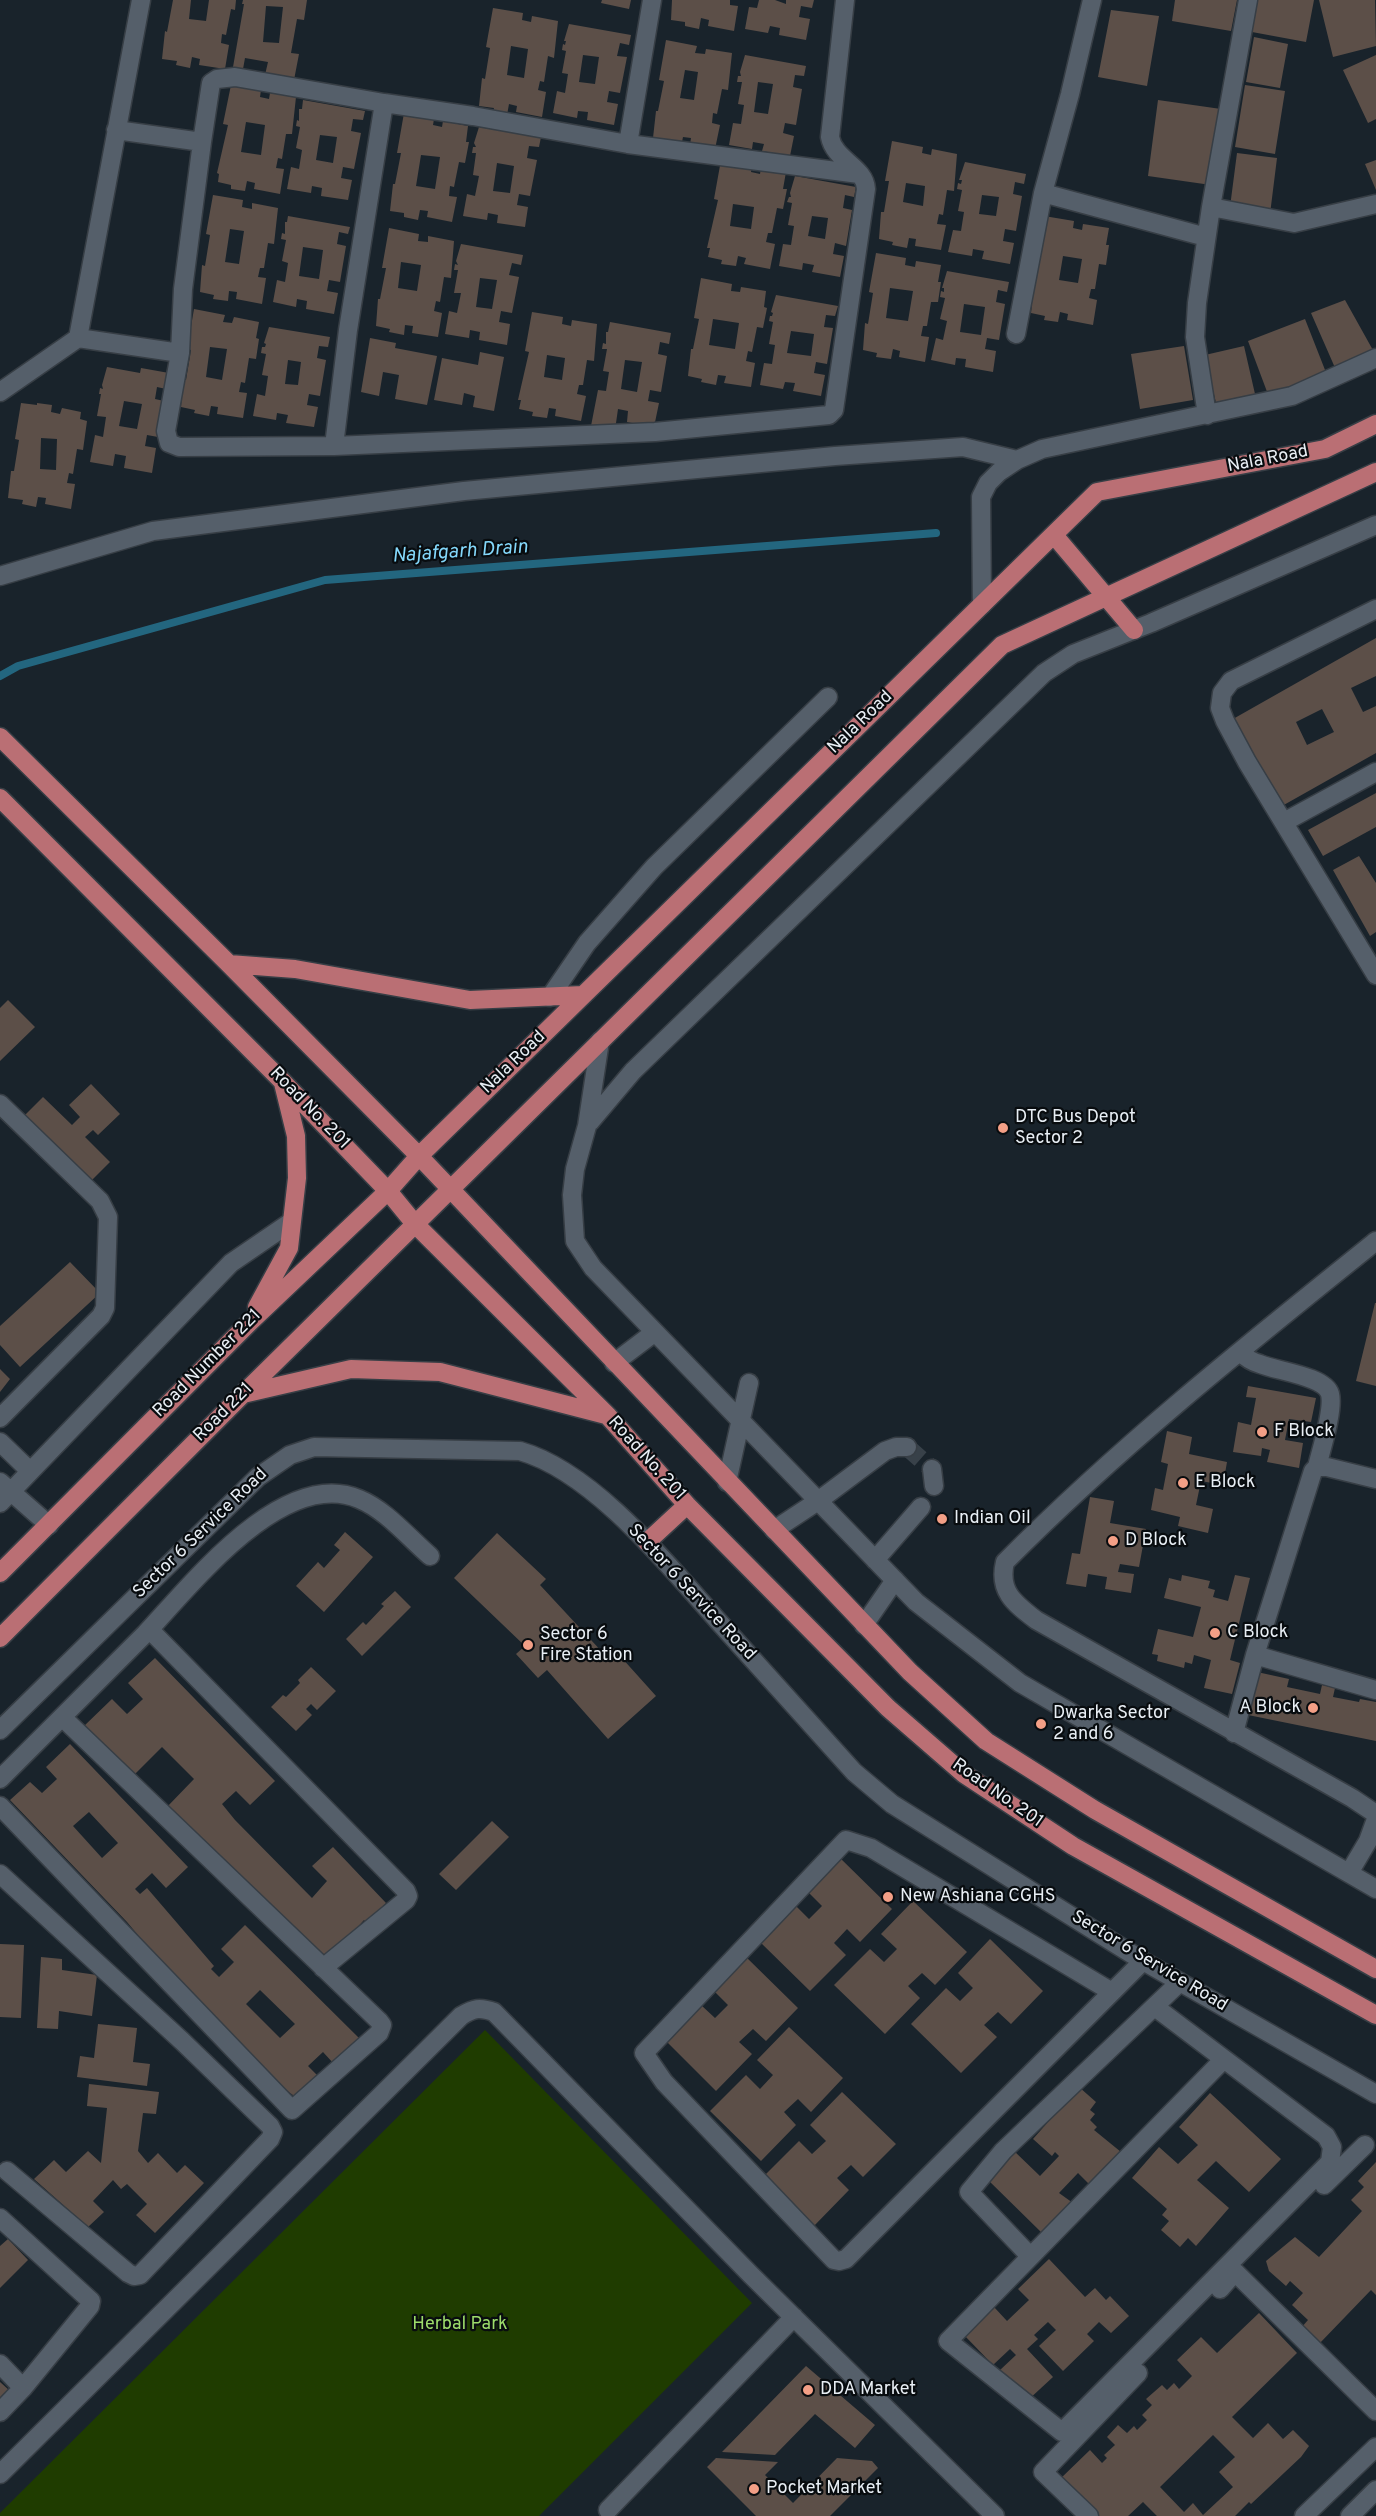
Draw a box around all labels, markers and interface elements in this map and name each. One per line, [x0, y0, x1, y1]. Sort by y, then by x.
street label: Nala Road [1226, 442, 1310, 478]
water label: Najafgarh Drain [391, 536, 529, 570]
street label: Nala Road [824, 687, 898, 759]
street label: Nala Road [477, 1027, 551, 1099]
street label: Road No. 201 [264, 1063, 354, 1155]
place label: DTC Bus Depot Sector 2 [1015, 1107, 1136, 1150]
marker: DTC Bus Depot Sector 2 [996, 1121, 1010, 1135]
street label: Road Number 221 [149, 1305, 267, 1423]
street label: Road 221 [190, 1379, 258, 1447]
street label: Road No. 201 [602, 1412, 690, 1506]
place label: F Block [1274, 1421, 1334, 1443]
marker: F Block [1255, 1425, 1269, 1439]
street label: Sector 6 Service Road [129, 1464, 273, 1604]
place label: E Block [1195, 1472, 1255, 1494]
marker: E Block [1176, 1476, 1190, 1490]
place label: Indian Oil [954, 1508, 1031, 1530]
marker: Indian Oil [935, 1512, 949, 1526]
street label: Sector 6 Service Road [622, 1521, 760, 1665]
place label: D Block [1125, 1530, 1187, 1552]
marker: D Block [1106, 1534, 1120, 1548]
place label: C Block [1227, 1622, 1288, 1644]
place label: Sector 6 Fire Station [540, 1624, 633, 1666]
marker: C Block [1208, 1626, 1222, 1640]
marker: Sector 6 Fire Station [521, 1638, 535, 1652]
place label: A Block [1239, 1697, 1301, 1719]
marker: A Block [1306, 1701, 1320, 1715]
place label: Dwarka Sector 2 and 6 [1053, 1703, 1170, 1746]
marker: Dwarka Sector 2 and 6 [1034, 1717, 1048, 1731]
street label: Road No. 201 [947, 1755, 1047, 1833]
place label: New Ashiana CGHS [900, 1886, 1056, 1908]
marker: New Ashiana CGHS [881, 1890, 895, 1904]
street label: Sector 6 Service Road [1067, 1907, 1231, 2017]
park label: Herbal Park [412, 2314, 508, 2336]
place label: DDA Market [820, 2379, 916, 2401]
marker: DDA Market [801, 2383, 815, 2397]
place label: Pocket Market [766, 2478, 882, 2500]
marker: Pocket Market [747, 2482, 761, 2496]

